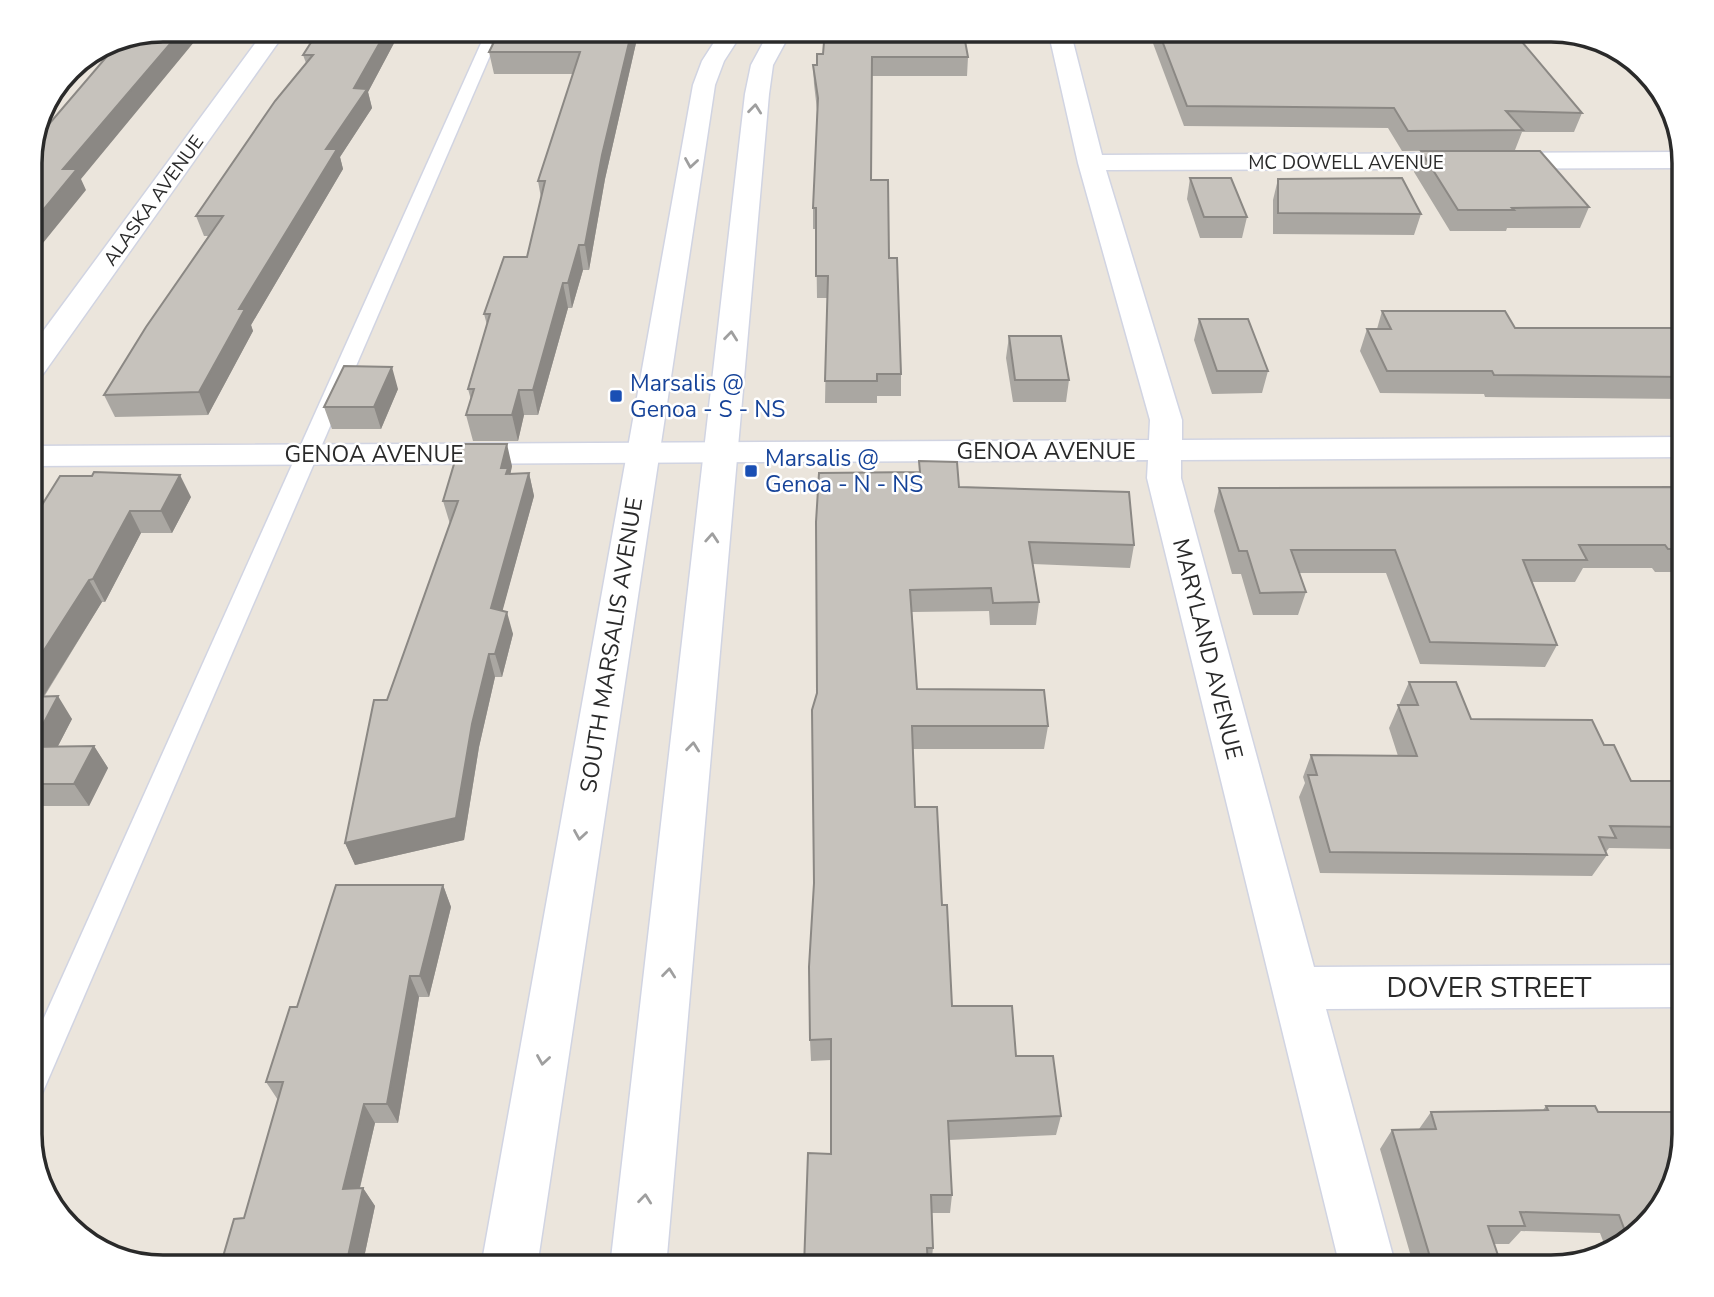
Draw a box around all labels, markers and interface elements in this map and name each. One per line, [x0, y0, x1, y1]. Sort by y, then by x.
one-way arrow [747, 103, 762, 114]
street label: ALASKA AVENUE [98, 130, 210, 271]
street label: MC DOWELL AVENUE [1248, 150, 1444, 176]
one-way arrow [684, 157, 699, 169]
one-way arrow [724, 330, 739, 341]
place label: Marsalis @ Genoa - S - NS [630, 368, 785, 425]
marker: Marsalis @ Genoa - S - NS [608, 388, 624, 404]
street label: GENOA AVENUE [956, 436, 1136, 467]
street label: GENOA AVENUE [284, 439, 464, 470]
place label: Marsalis @ Genoa - N - NS [765, 443, 923, 500]
marker: Marsalis @ Genoa - N - NS [743, 463, 759, 479]
street label: SOUTH MARSALIS AVENUE [573, 495, 650, 795]
one-way arrow [705, 532, 720, 543]
street label: MARYLAND AVENUE [1165, 535, 1250, 763]
one-way arrow [685, 741, 700, 753]
one-way arrow [573, 829, 588, 841]
one-way arrow [661, 967, 676, 978]
street label: DOVER STREET [1387, 969, 1592, 1007]
one-way arrow [536, 1054, 551, 1066]
one-way arrow [637, 1194, 652, 1205]

